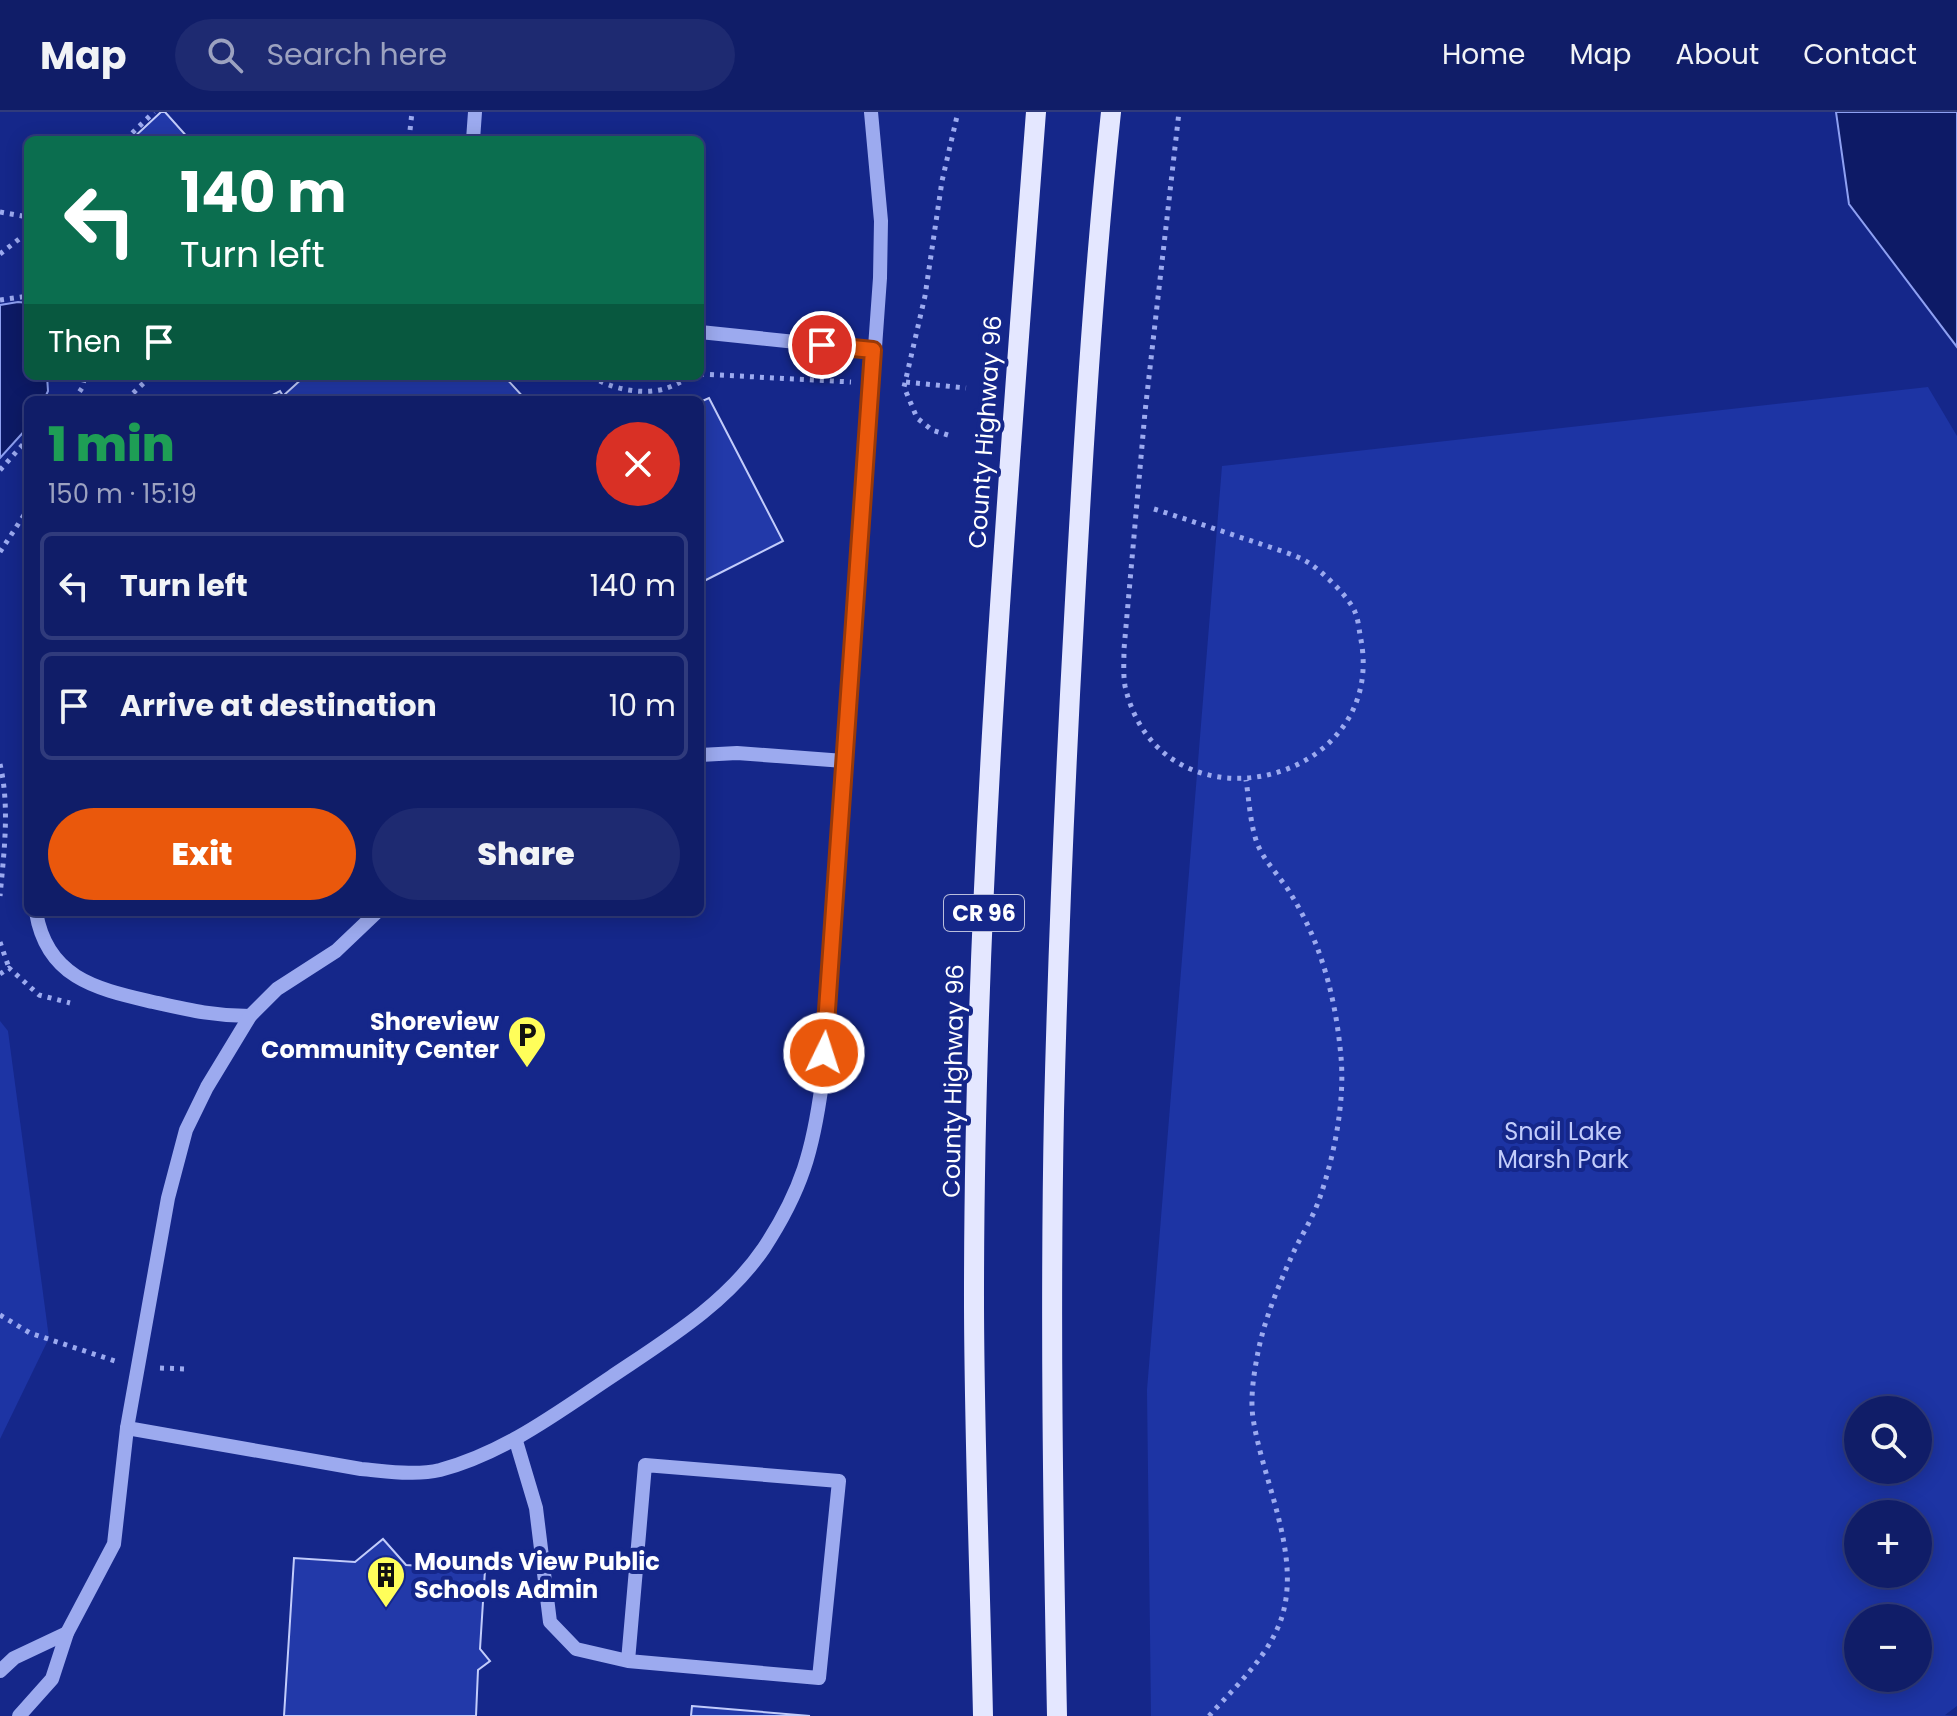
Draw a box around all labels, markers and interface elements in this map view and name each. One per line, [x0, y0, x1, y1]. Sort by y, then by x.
search box [175, 19, 735, 91]
text: Map [40, 29, 127, 82]
icon: search [203, 33, 247, 77]
text: Search here [267, 33, 447, 76]
text: Home [1442, 35, 1525, 74]
text: Map [1569, 35, 1631, 74]
text: About [1675, 35, 1759, 74]
text: Contact [1803, 35, 1917, 74]
text: 140 m [180, 153, 347, 232]
icon: left [48, 168, 152, 272]
text: Turn left [180, 229, 325, 280]
pin [788, 311, 856, 379]
street label: County Highway 96 [960, 314, 1010, 550]
text: Then [48, 320, 121, 363]
icon: arrive [137, 320, 181, 364]
icon: arrive [800, 323, 844, 367]
text: 1 min [48, 411, 175, 478]
button: close [596, 422, 680, 506]
text: 150 m · 15:19 [48, 476, 197, 512]
icon: left [52, 564, 96, 608]
text: Turn left [120, 564, 248, 607]
text: 140 m [590, 564, 676, 607]
icon: arrive [52, 684, 96, 728]
text: Arrive at destination [120, 684, 437, 727]
text: 10 m [609, 684, 676, 727]
button: Exit [48, 808, 356, 900]
button: Share [372, 808, 680, 900]
road number: CR 96 [944, 895, 1024, 931]
street label: County Highway 96 [934, 964, 972, 1198]
place label: Shoreview Community Center [261, 1005, 499, 1066]
position arrow [782, 1011, 866, 1095]
parking icon: Shoreview Community Center [506, 1014, 548, 1069]
park label: Snail Lake Marsh Park [1497, 1115, 1629, 1176]
map controls [1844, 1396, 1932, 1692]
button: search [1844, 1396, 1932, 1484]
button: + [1844, 1500, 1932, 1588]
place label: Mounds View Public Schools Admin [414, 1545, 660, 1606]
building icon: Mounds View Public Schools Admin [365, 1554, 407, 1609]
button: − [1844, 1604, 1932, 1692]

